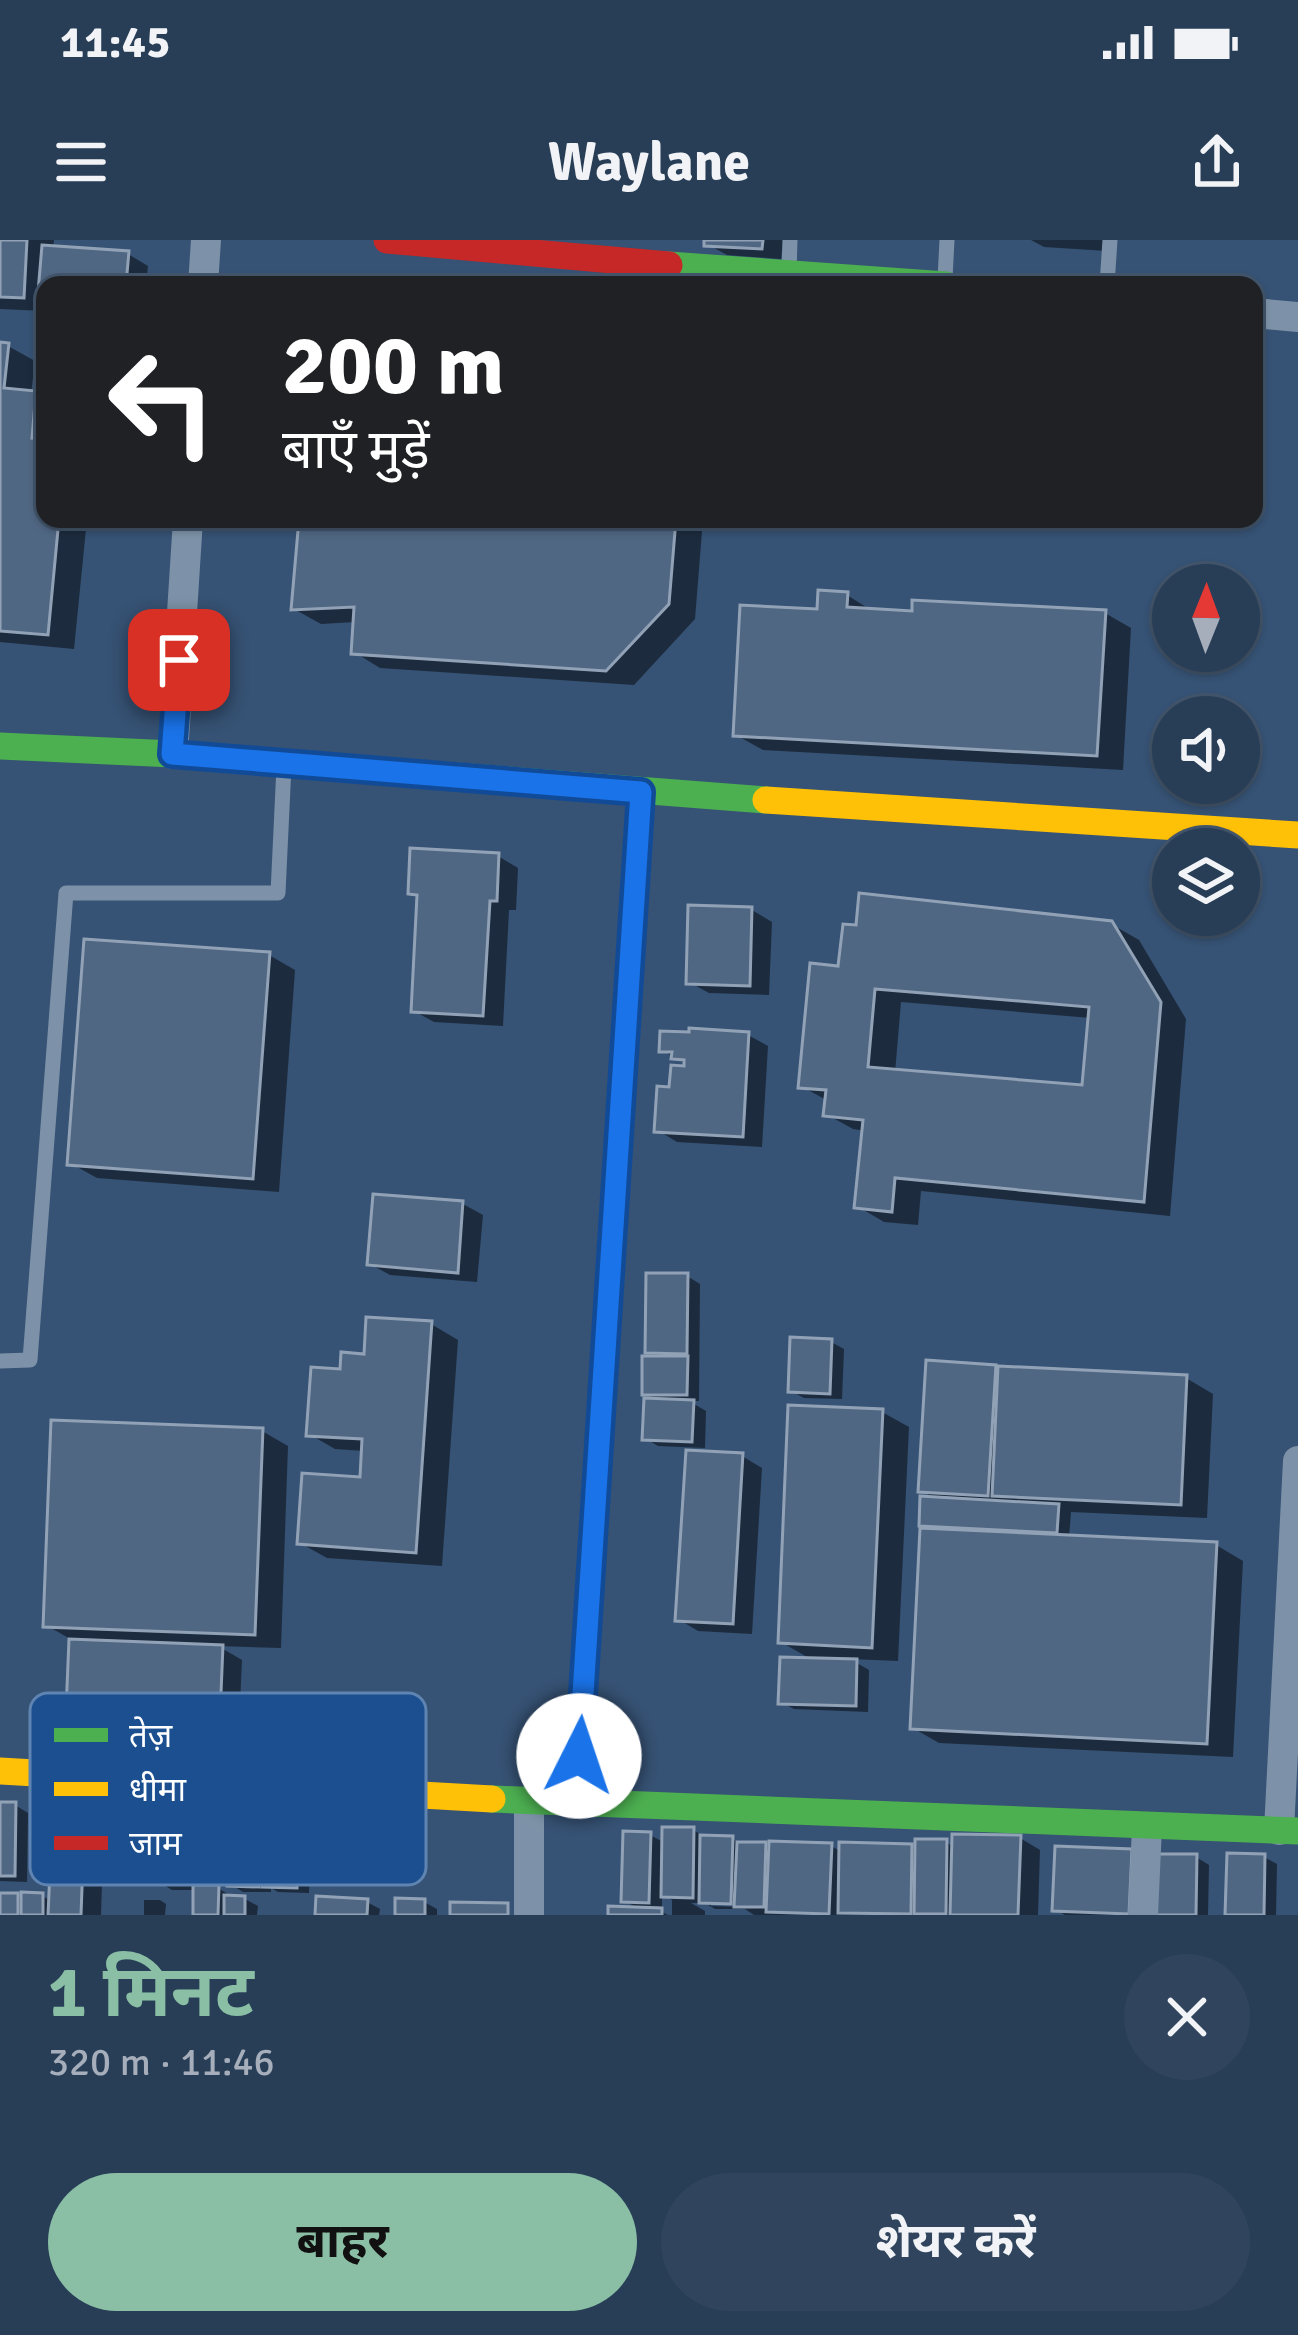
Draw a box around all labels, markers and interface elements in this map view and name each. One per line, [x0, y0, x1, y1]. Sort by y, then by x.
text: 11:45 [60, 15, 170, 70]
icon: menu [48, 129, 114, 195]
text: Waylane [548, 129, 750, 196]
icon: share [1184, 129, 1250, 195]
text: 200 m [282, 314, 504, 418]
icon: left [84, 324, 240, 480]
text: बाएँ मुड़ें [282, 417, 430, 484]
north arrow [1152, 564, 1260, 672]
map controls [1152, 564, 1260, 936]
pin [128, 609, 230, 711]
icon: arrive [146, 627, 212, 693]
button: sound [1152, 696, 1260, 804]
button: layers [1152, 828, 1260, 936]
legend [30, 1693, 426, 1885]
position arrow [516, 1693, 642, 1819]
text: तेज़ [129, 1716, 173, 1757]
text: धीमा [129, 1770, 188, 1811]
text: जाम [129, 1824, 183, 1865]
text: 1 मिनट [48, 1948, 254, 2037]
button: close [1124, 1954, 1250, 2080]
text: 320 m · 11:46 [48, 2038, 275, 2086]
button: बाहर [48, 2173, 637, 2311]
button: शेयर करें [661, 2173, 1250, 2311]

